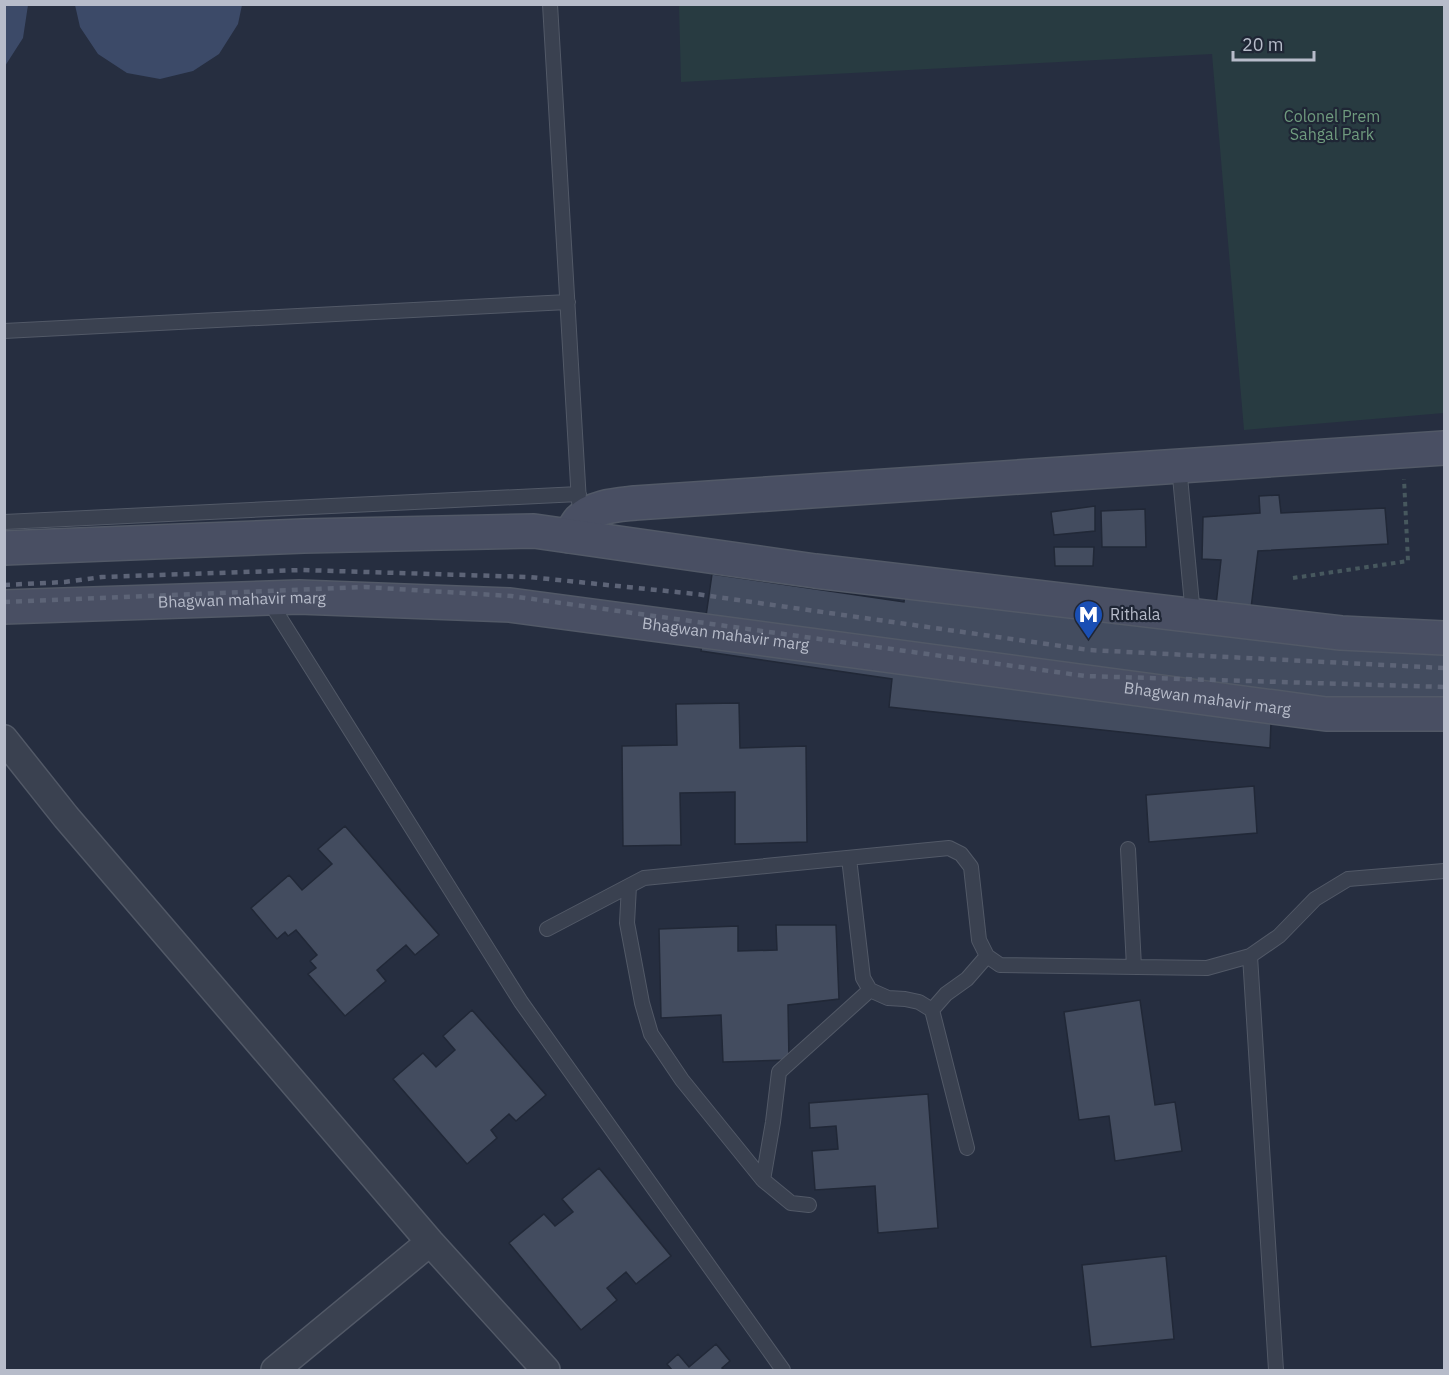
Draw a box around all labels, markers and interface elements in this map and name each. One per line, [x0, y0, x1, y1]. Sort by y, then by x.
scale bar [1233, 24, 1314, 62]
text: 20 m [1242, 33, 1284, 56]
park label: Colonel Prem Sahgal Park [1284, 106, 1380, 144]
street label: Bhagwan mahavir marg [157, 587, 327, 612]
metro station icon: Rithala [1073, 598, 1105, 640]
place label: Rithala [1110, 604, 1161, 624]
street label: Bhagwan mahavir marg [641, 613, 811, 655]
street label: Bhagwan mahavir marg [1123, 677, 1293, 719]

